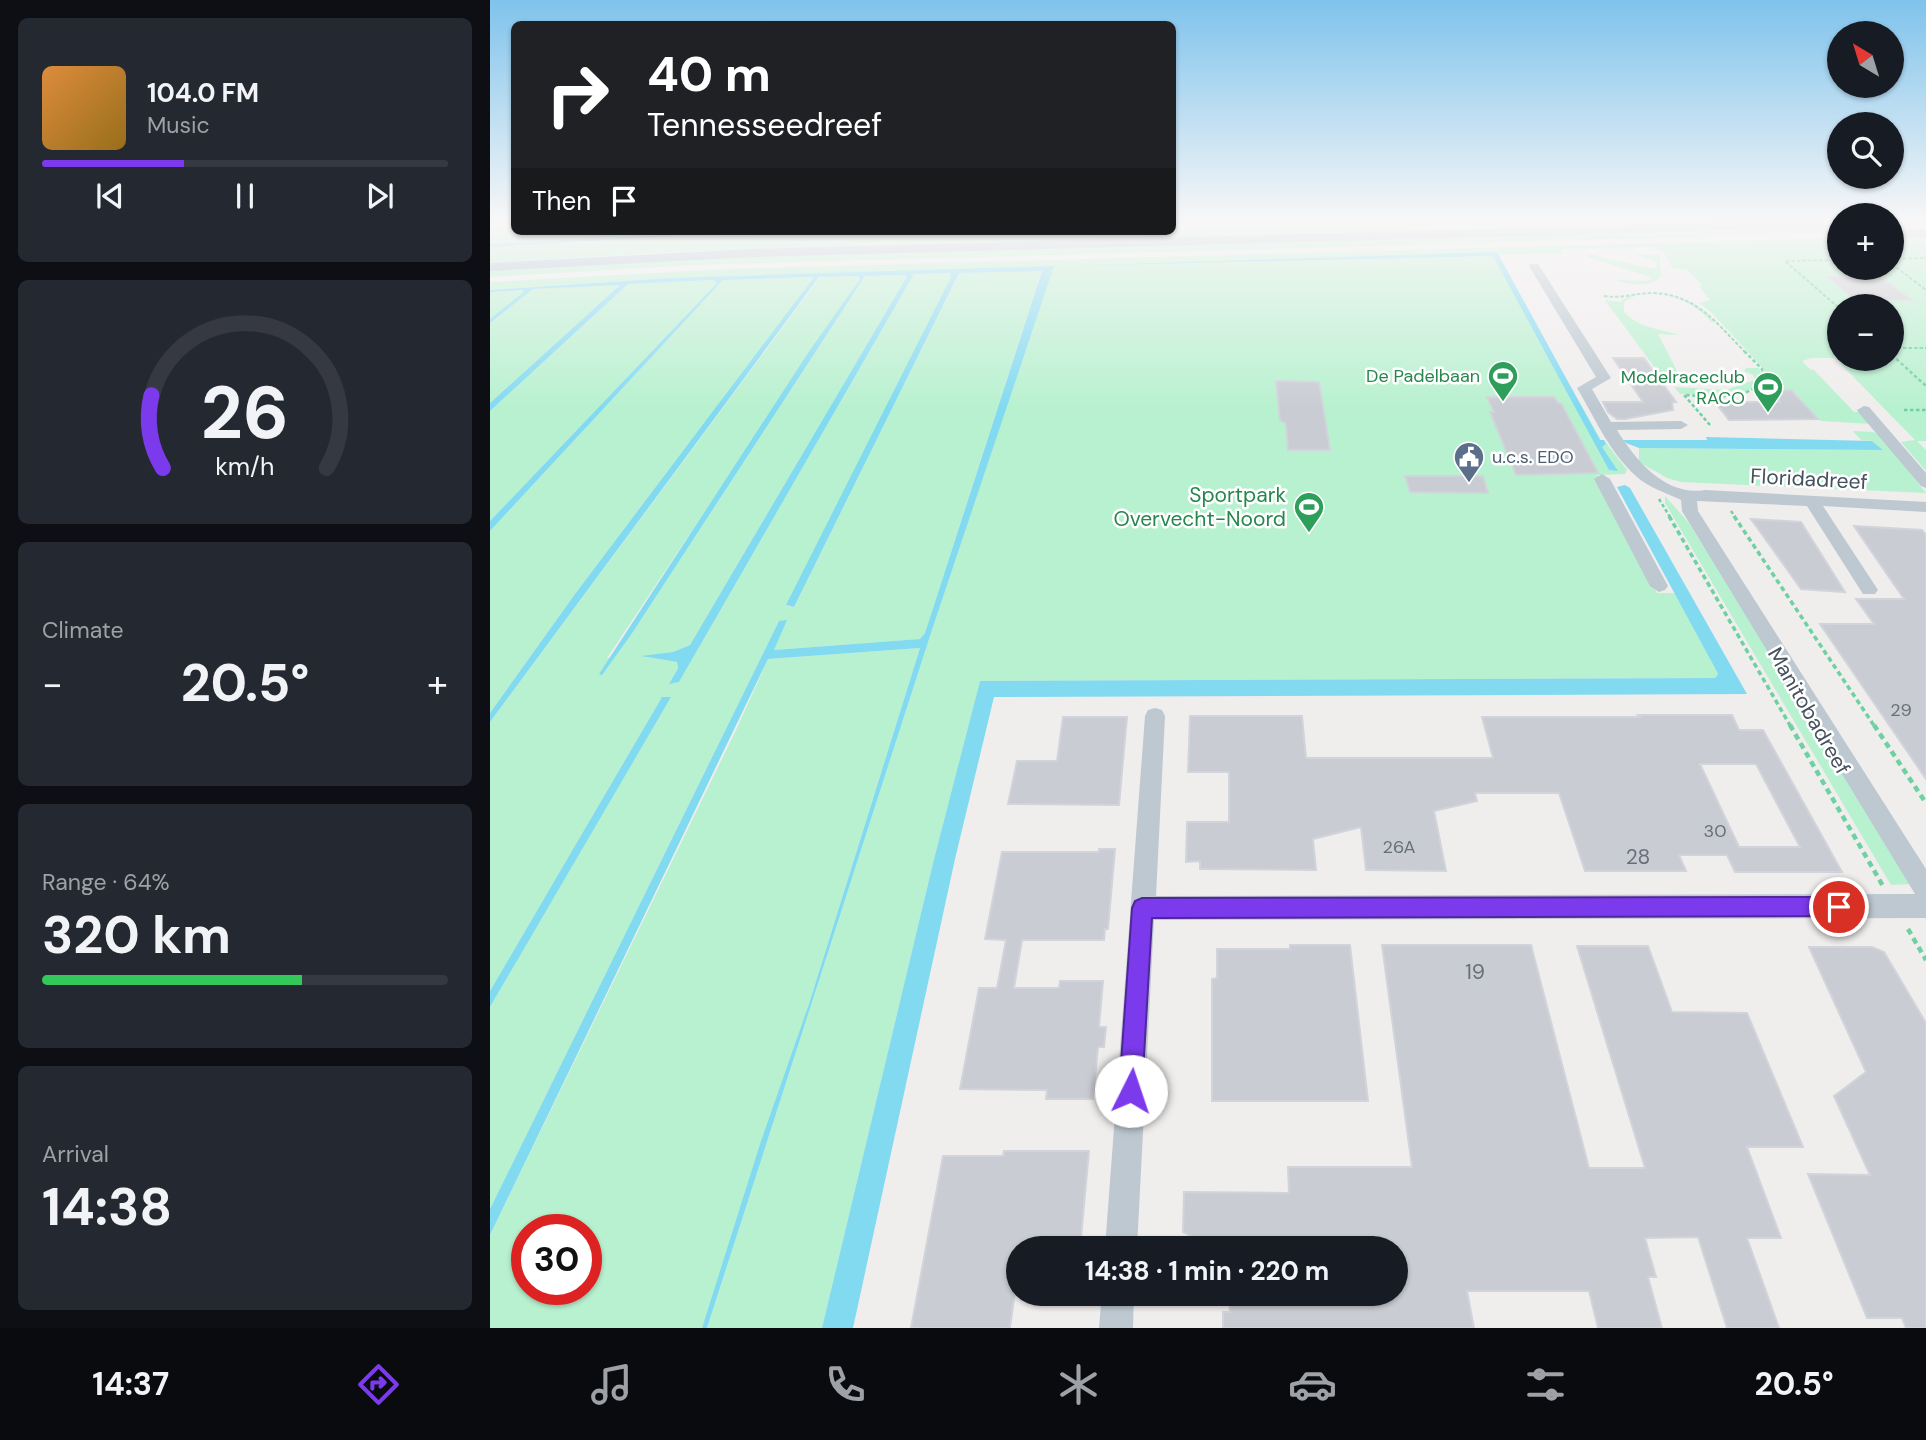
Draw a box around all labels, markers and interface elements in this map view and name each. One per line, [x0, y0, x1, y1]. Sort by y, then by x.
north arrow [1827, 21, 1904, 98]
map controls [1827, 21, 1904, 371]
text: 40 m [647, 42, 771, 106]
icon: right [532, 49, 623, 140]
text: 104.0 FM [147, 76, 259, 110]
text: Tennesseedreef [647, 104, 882, 146]
text: Music [147, 110, 210, 140]
button: search [1827, 112, 1904, 189]
icon: previous [91, 177, 129, 215]
icon: pause [226, 177, 264, 215]
icon: next [361, 177, 399, 215]
icon: arrive [605, 182, 643, 220]
text: Then [532, 184, 591, 218]
button: + [1827, 203, 1904, 280]
button: − [1827, 294, 1904, 371]
sports icon: De Padelbaan [1486, 359, 1520, 403]
place label: De Padelbaan [1366, 364, 1480, 388]
place label: Modelraceclub RACO [1621, 365, 1745, 410]
text: 26 [201, 366, 289, 461]
sports icon: Modelraceclub RACO [1751, 370, 1785, 414]
public building icon: u.c.s. EDO [1452, 440, 1486, 484]
place label: u.c.s. EDO [1492, 445, 1574, 469]
text: km/h [215, 450, 275, 483]
street label: Floridadreef [1750, 462, 1868, 496]
place label: Sportpark Overvecht-Noord [1113, 481, 1286, 533]
sports icon: Sportpark Overvecht-Noord [1292, 490, 1326, 534]
text: Climate [42, 615, 124, 645]
street label: Manitobadreef [1761, 642, 1857, 780]
text: 20.5° [181, 649, 309, 717]
text: − [42, 659, 63, 709]
text: + [427, 659, 448, 709]
house number: 29 [1890, 698, 1912, 722]
house number: 30 [1704, 819, 1726, 843]
house number: 26A [1383, 835, 1416, 859]
house number: 28 [1626, 843, 1650, 871]
text: Range · 64% [42, 867, 170, 897]
pin [1809, 877, 1869, 937]
icon: arrive [1820, 888, 1858, 926]
text: 320 km [42, 901, 231, 969]
house number: 19 [1465, 958, 1485, 986]
position arrow [1094, 1054, 1168, 1128]
text: Arrival [42, 1139, 109, 1169]
text: 14:38 [42, 1173, 172, 1241]
speed limit sign: 30 [511, 1214, 602, 1305]
text: 14:38 · 1 min · 220 m [1085, 1254, 1329, 1288]
icon: directions [354, 1360, 403, 1409]
icon: music [587, 1360, 636, 1409]
icon: phone [821, 1360, 870, 1409]
icon: climate [1054, 1360, 1103, 1409]
icon: car [1288, 1360, 1337, 1409]
icon: filters [1521, 1360, 1570, 1409]
text: 14:37 [92, 1363, 169, 1405]
text: 20.5° [1754, 1363, 1834, 1405]

